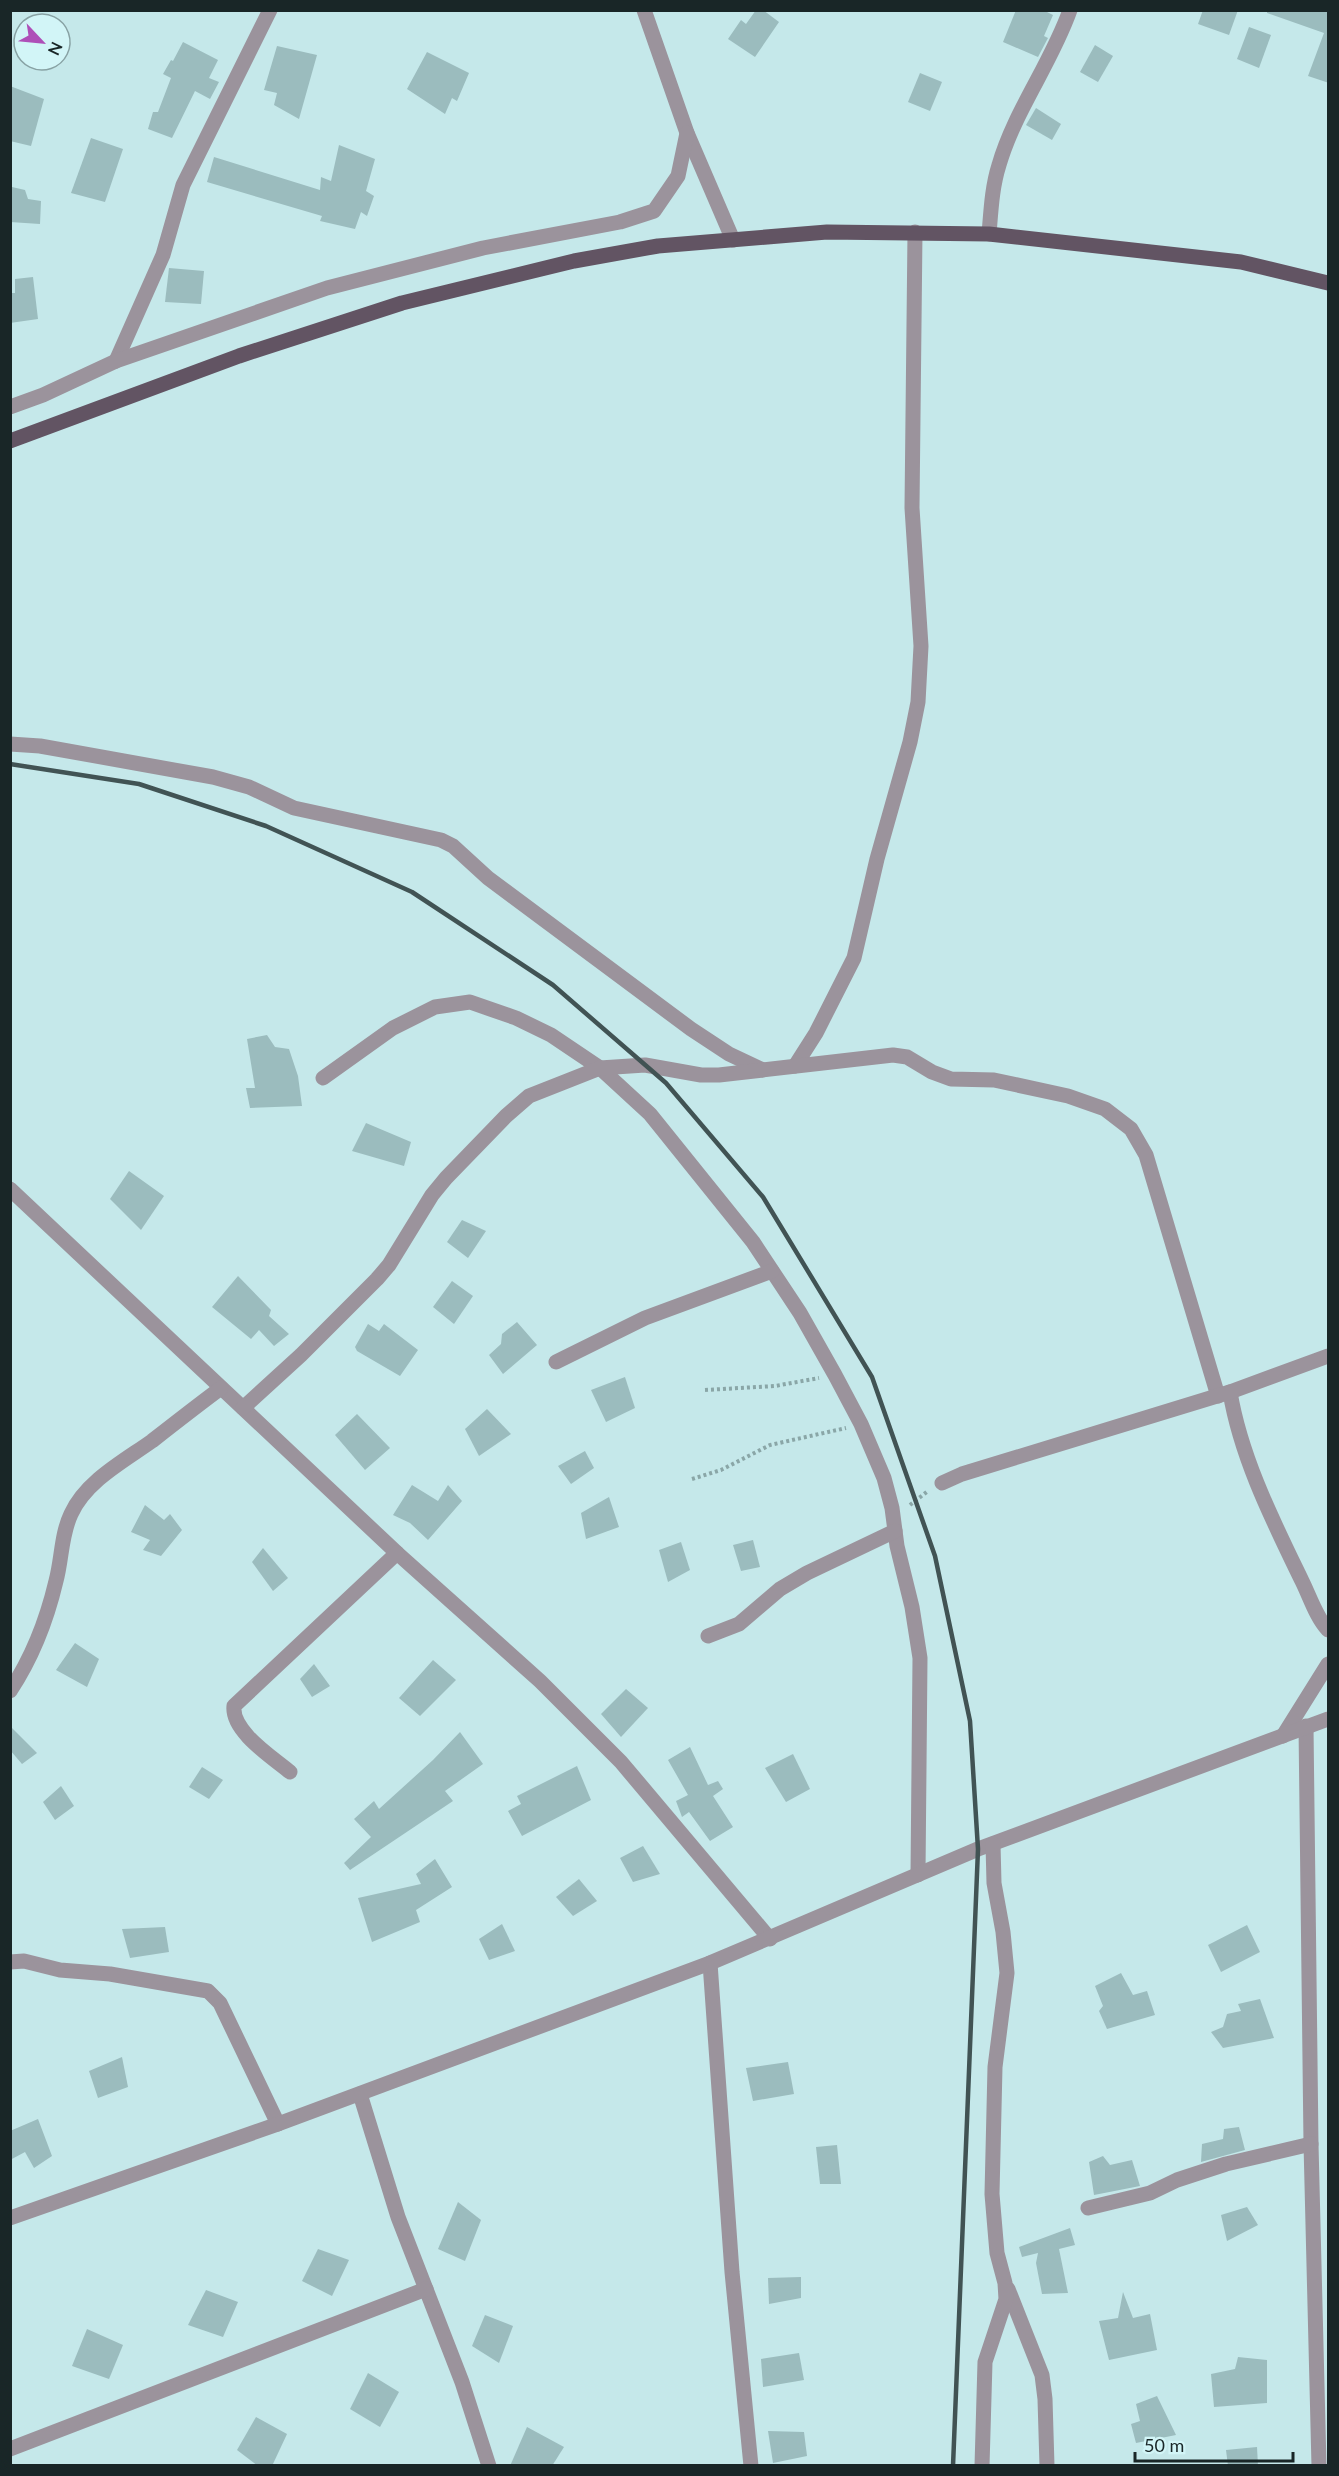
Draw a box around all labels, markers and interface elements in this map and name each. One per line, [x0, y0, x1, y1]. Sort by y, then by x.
north arrow [12, 12, 72, 72]
text: N [45, 39, 67, 58]
scale bar [1135, 2425, 1292, 2463]
text: 50 m [1144, 2434, 1184, 2456]

